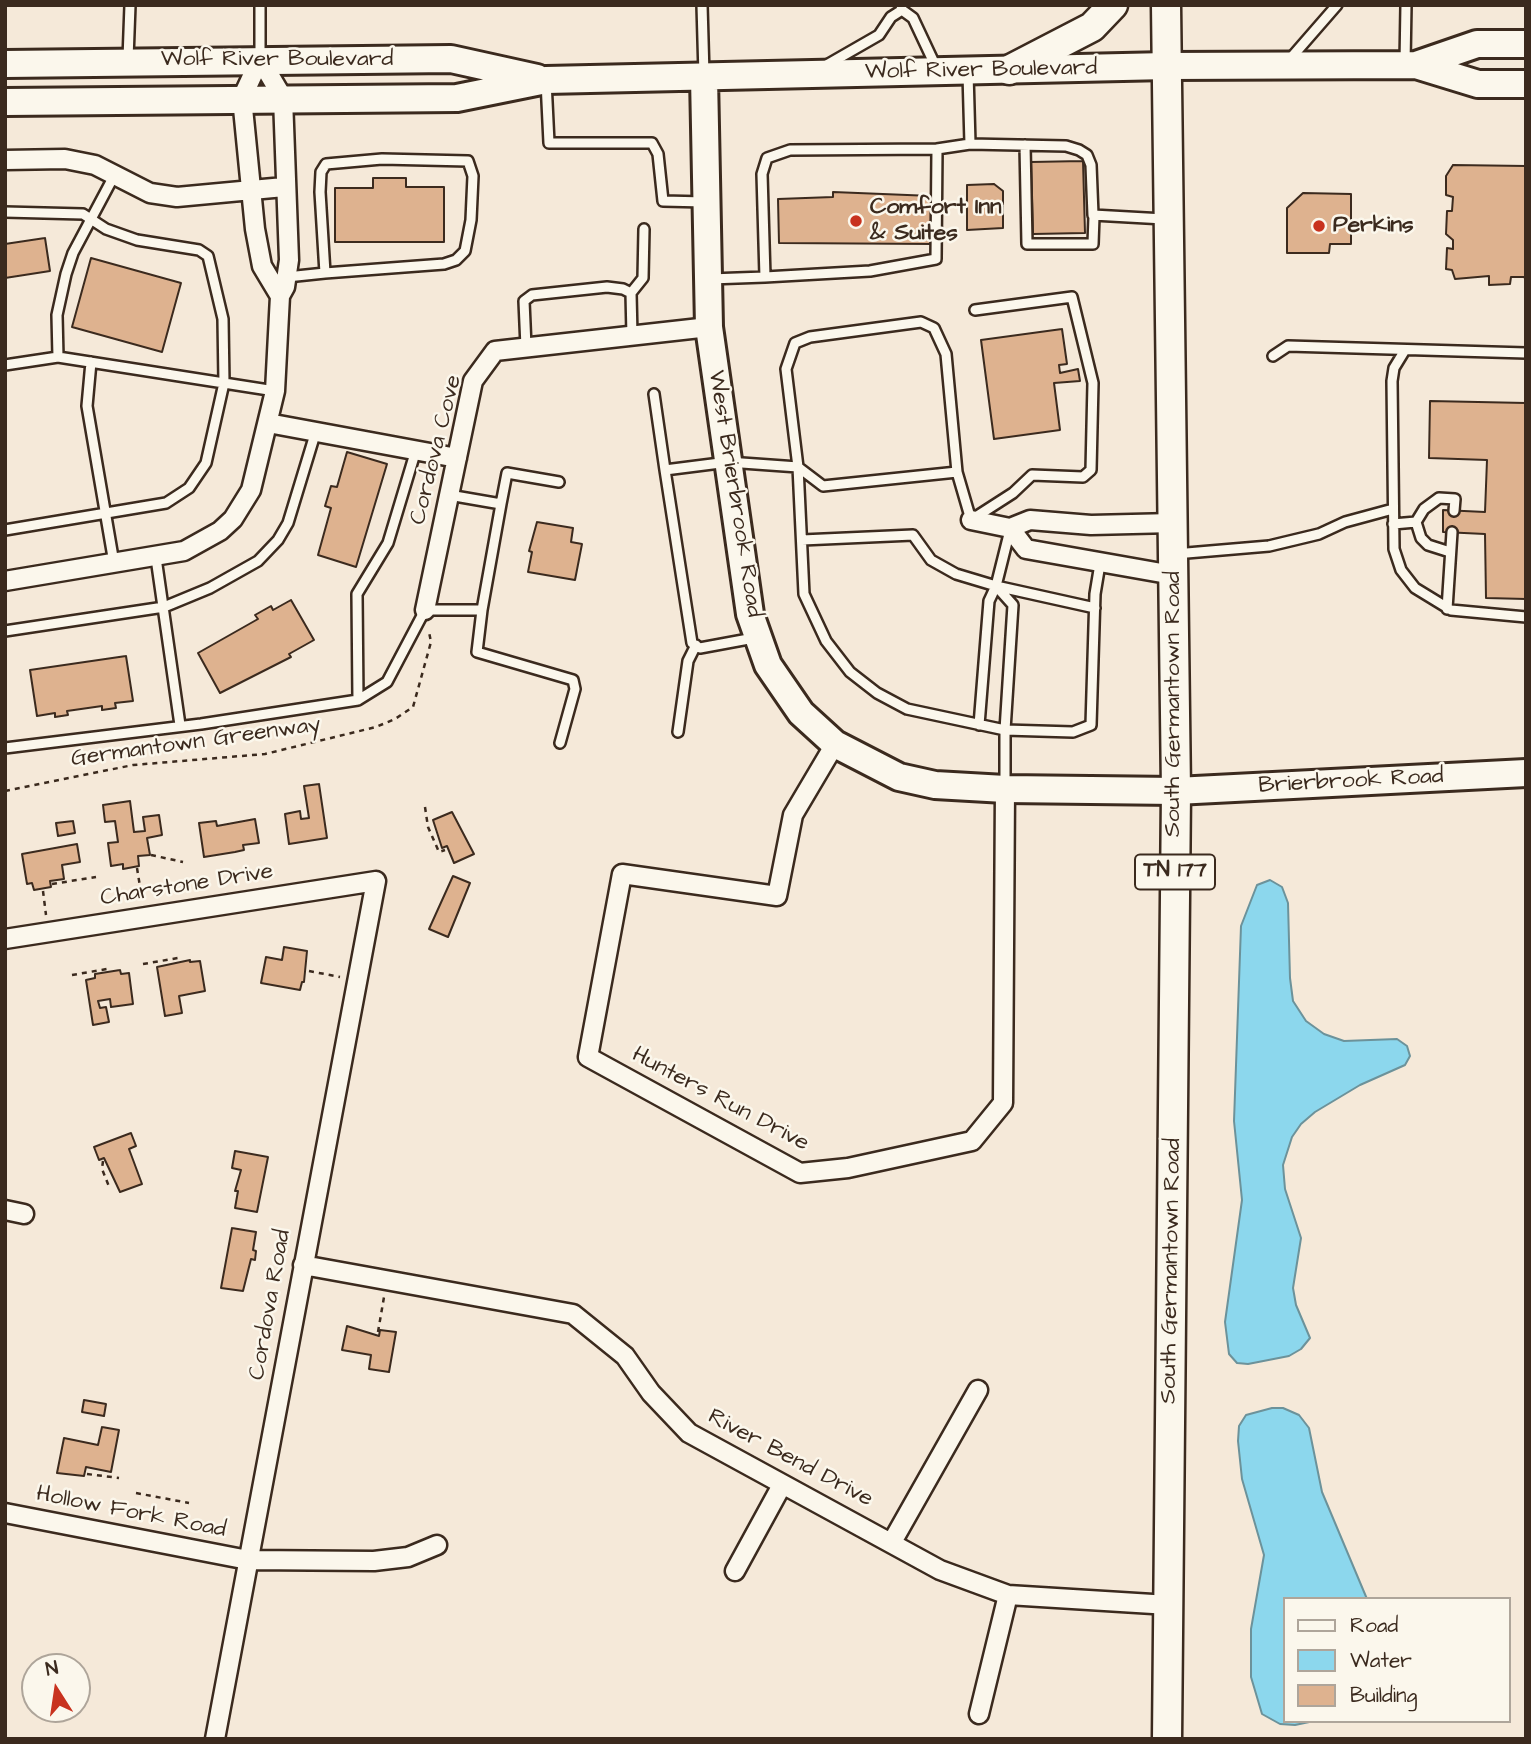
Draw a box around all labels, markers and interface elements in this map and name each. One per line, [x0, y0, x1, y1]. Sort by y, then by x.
street label: Wolf River Boulevard [161, 46, 393, 74]
street label: Wolf River Boulevard [865, 55, 1097, 87]
place label: Comfort Inn & Suites [870, 194, 1001, 248]
place label: Perkins [1333, 212, 1413, 240]
marker: Comfort Inn & Suites [848, 213, 864, 229]
marker: Perkins [1311, 218, 1327, 234]
street label: West Brierbrook Road [701, 369, 767, 619]
street label: Cordova Cove [405, 372, 469, 528]
street label: South Germantown Road [1160, 571, 1188, 837]
street label: Germantown Greenway [69, 712, 323, 774]
street label: Brierbrook Road [1258, 763, 1444, 801]
road number: TN 177 [1135, 854, 1215, 890]
street label: Charstone Drive [99, 859, 275, 913]
street label: Hunters Run Drive [627, 1042, 813, 1158]
street label: South Germantown Road [1156, 1138, 1188, 1404]
street label: Cordova Road [244, 1228, 298, 1382]
street label: River Bend Drive [703, 1404, 877, 1514]
street label: Hollow Fork Road [34, 1481, 228, 1545]
legend [1282, 1597, 1510, 1723]
text: Road [1350, 1611, 1398, 1640]
text: Water [1350, 1646, 1412, 1675]
north arrow [21, 1653, 91, 1723]
text: N [43, 1654, 61, 1683]
text: Building [1350, 1681, 1417, 1710]

